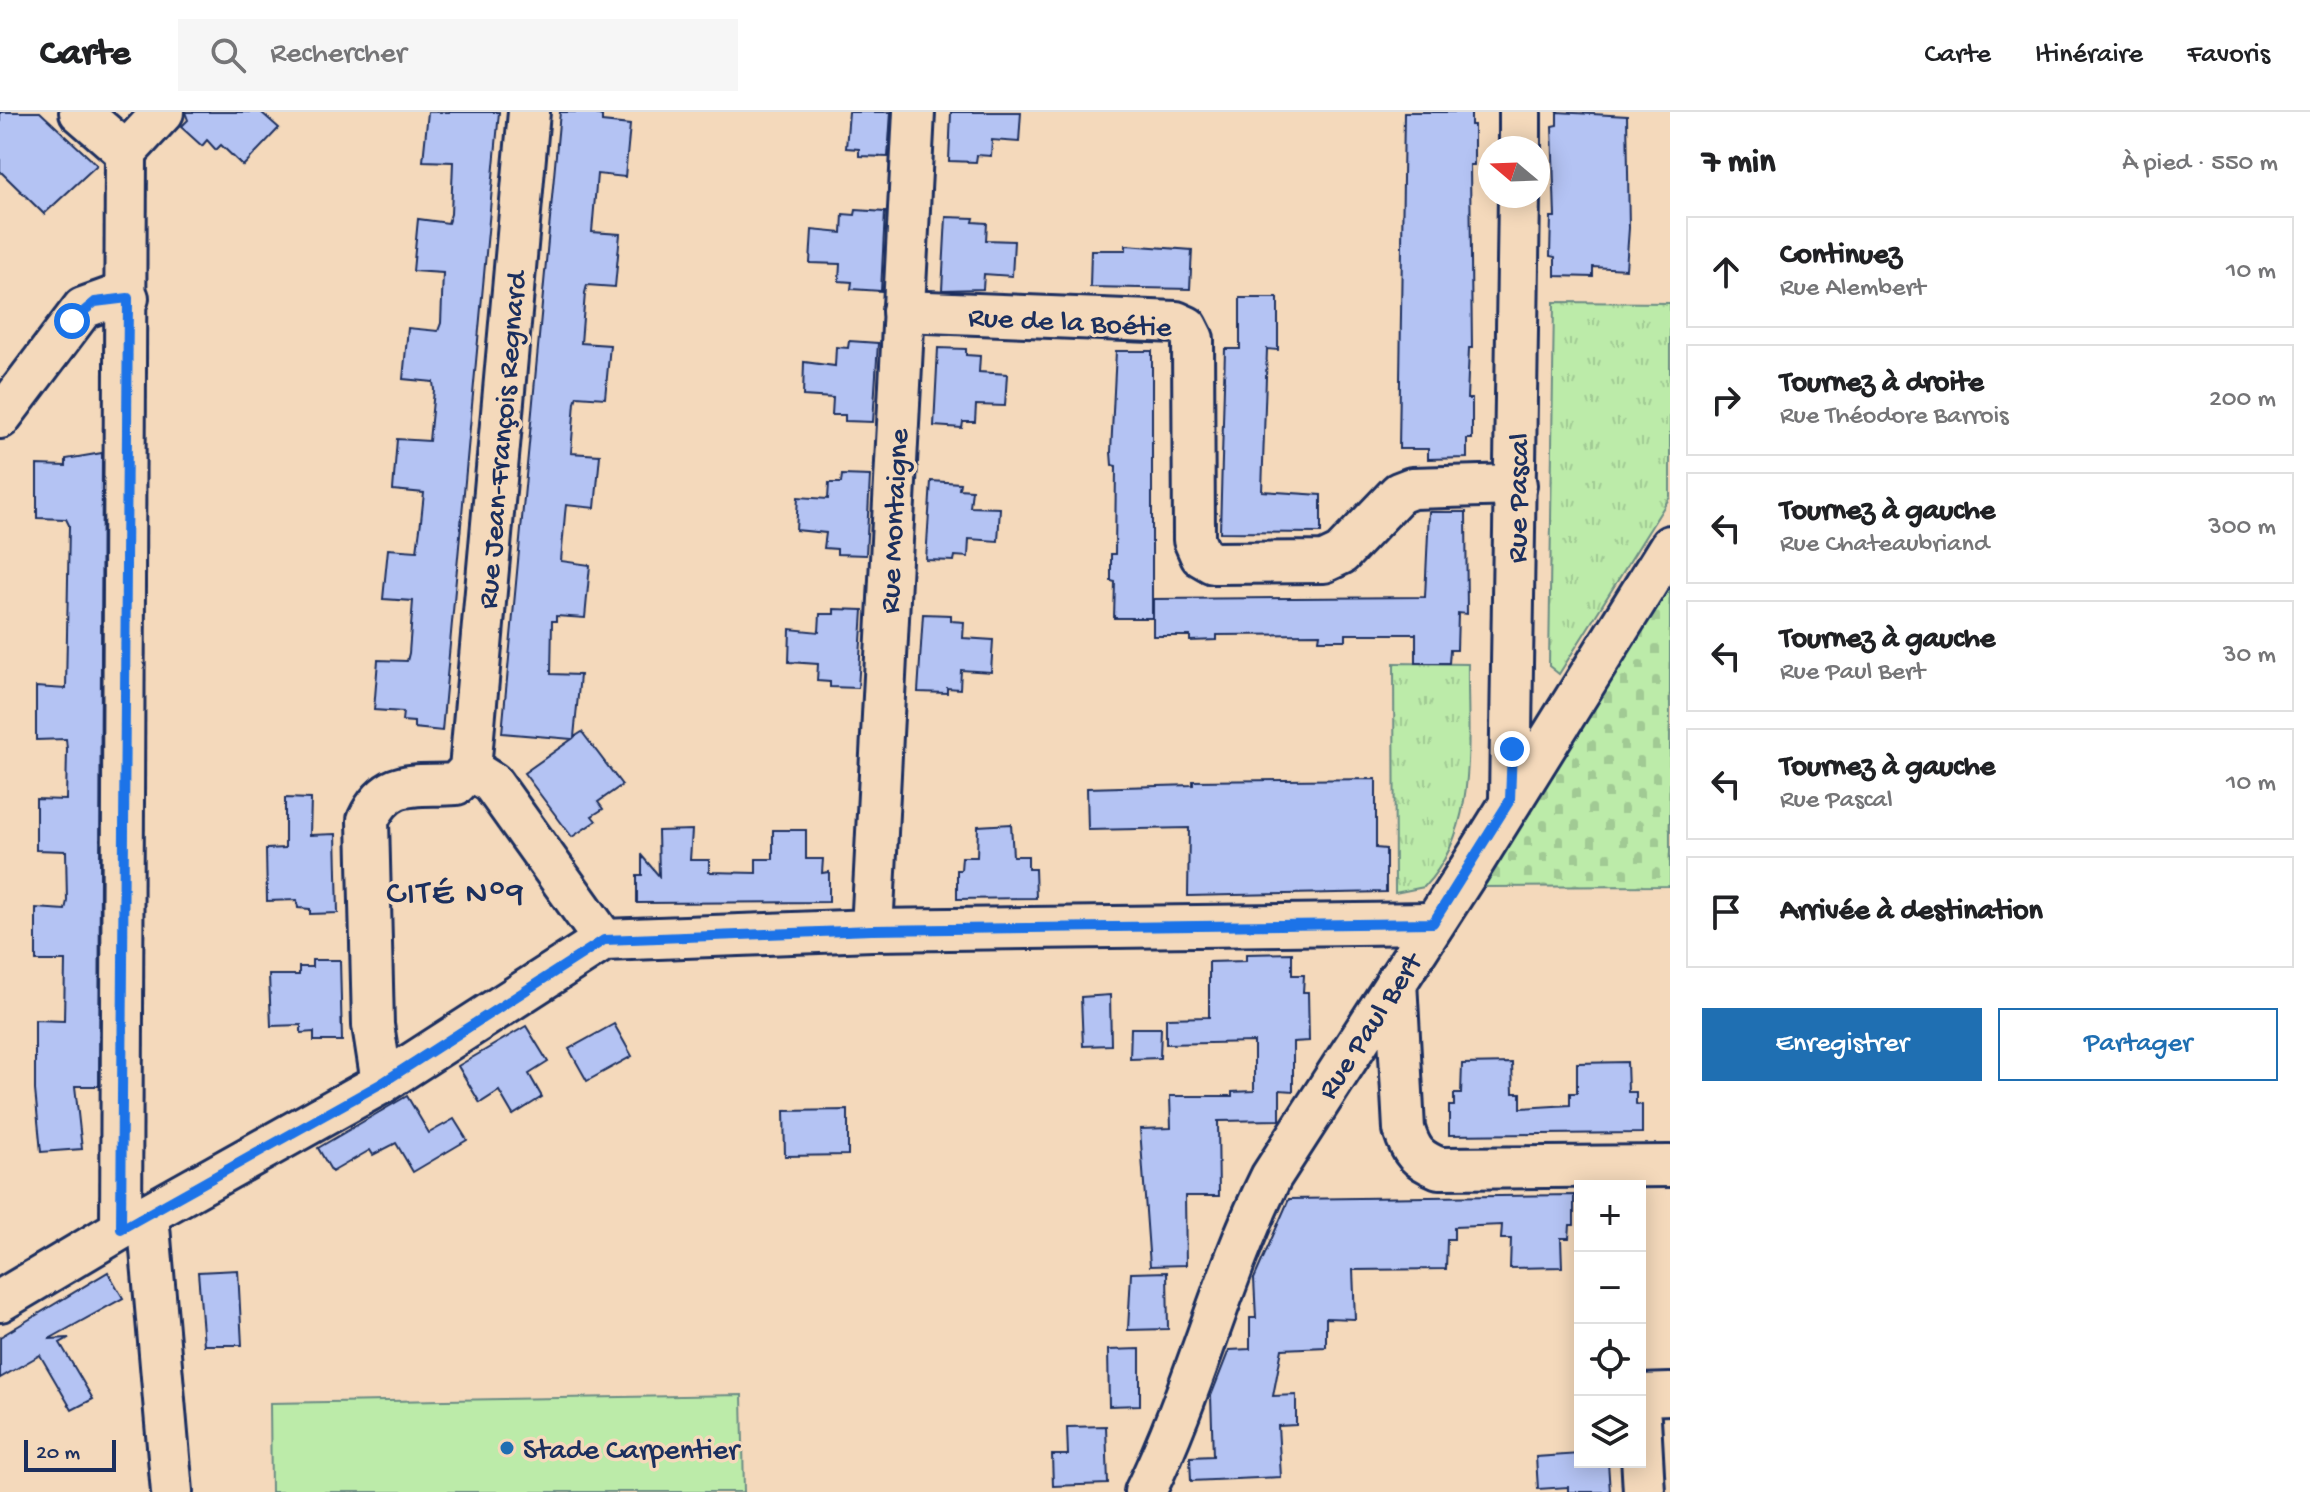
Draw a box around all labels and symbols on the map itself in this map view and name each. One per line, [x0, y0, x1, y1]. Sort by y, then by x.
north arrow [1478, 136, 1550, 208]
street label: Rue Jean-François Regnard [472, 268, 537, 611]
street label: Rue de la Boétie [967, 302, 1173, 347]
route start [54, 303, 90, 339]
street label: Rue Montaigne [874, 427, 919, 615]
street label: Rue Pascal [1502, 433, 1539, 563]
route end [1494, 731, 1530, 767]
district label: CITÉ N°9 [386, 876, 526, 916]
street label: Rue Paul Bert [1312, 946, 1433, 1107]
place label: Stade Carpentier [523, 1435, 741, 1470]
scale bar [24, 1436, 116, 1472]
marker: Stade Carpentier [498, 1439, 516, 1457]

